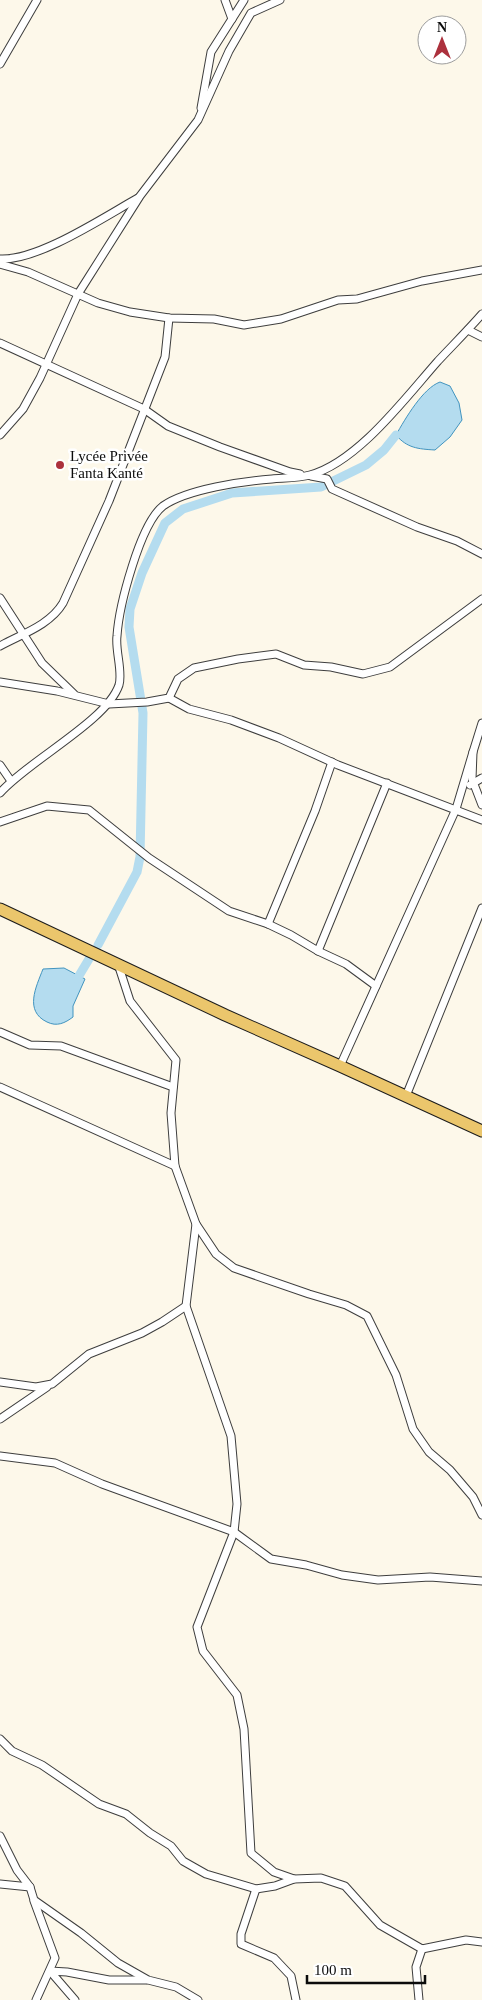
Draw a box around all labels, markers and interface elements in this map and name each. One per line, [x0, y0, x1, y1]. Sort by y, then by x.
north arrow [417, 15, 467, 65]
text: N [437, 20, 447, 35]
place label: Lycée Privée Fanta Kanté [70, 448, 148, 481]
marker: Lycée Privée Fanta Kanté [54, 459, 66, 471]
scale bar [307, 1952, 424, 1984]
text: 100 m [314, 1962, 352, 1978]

